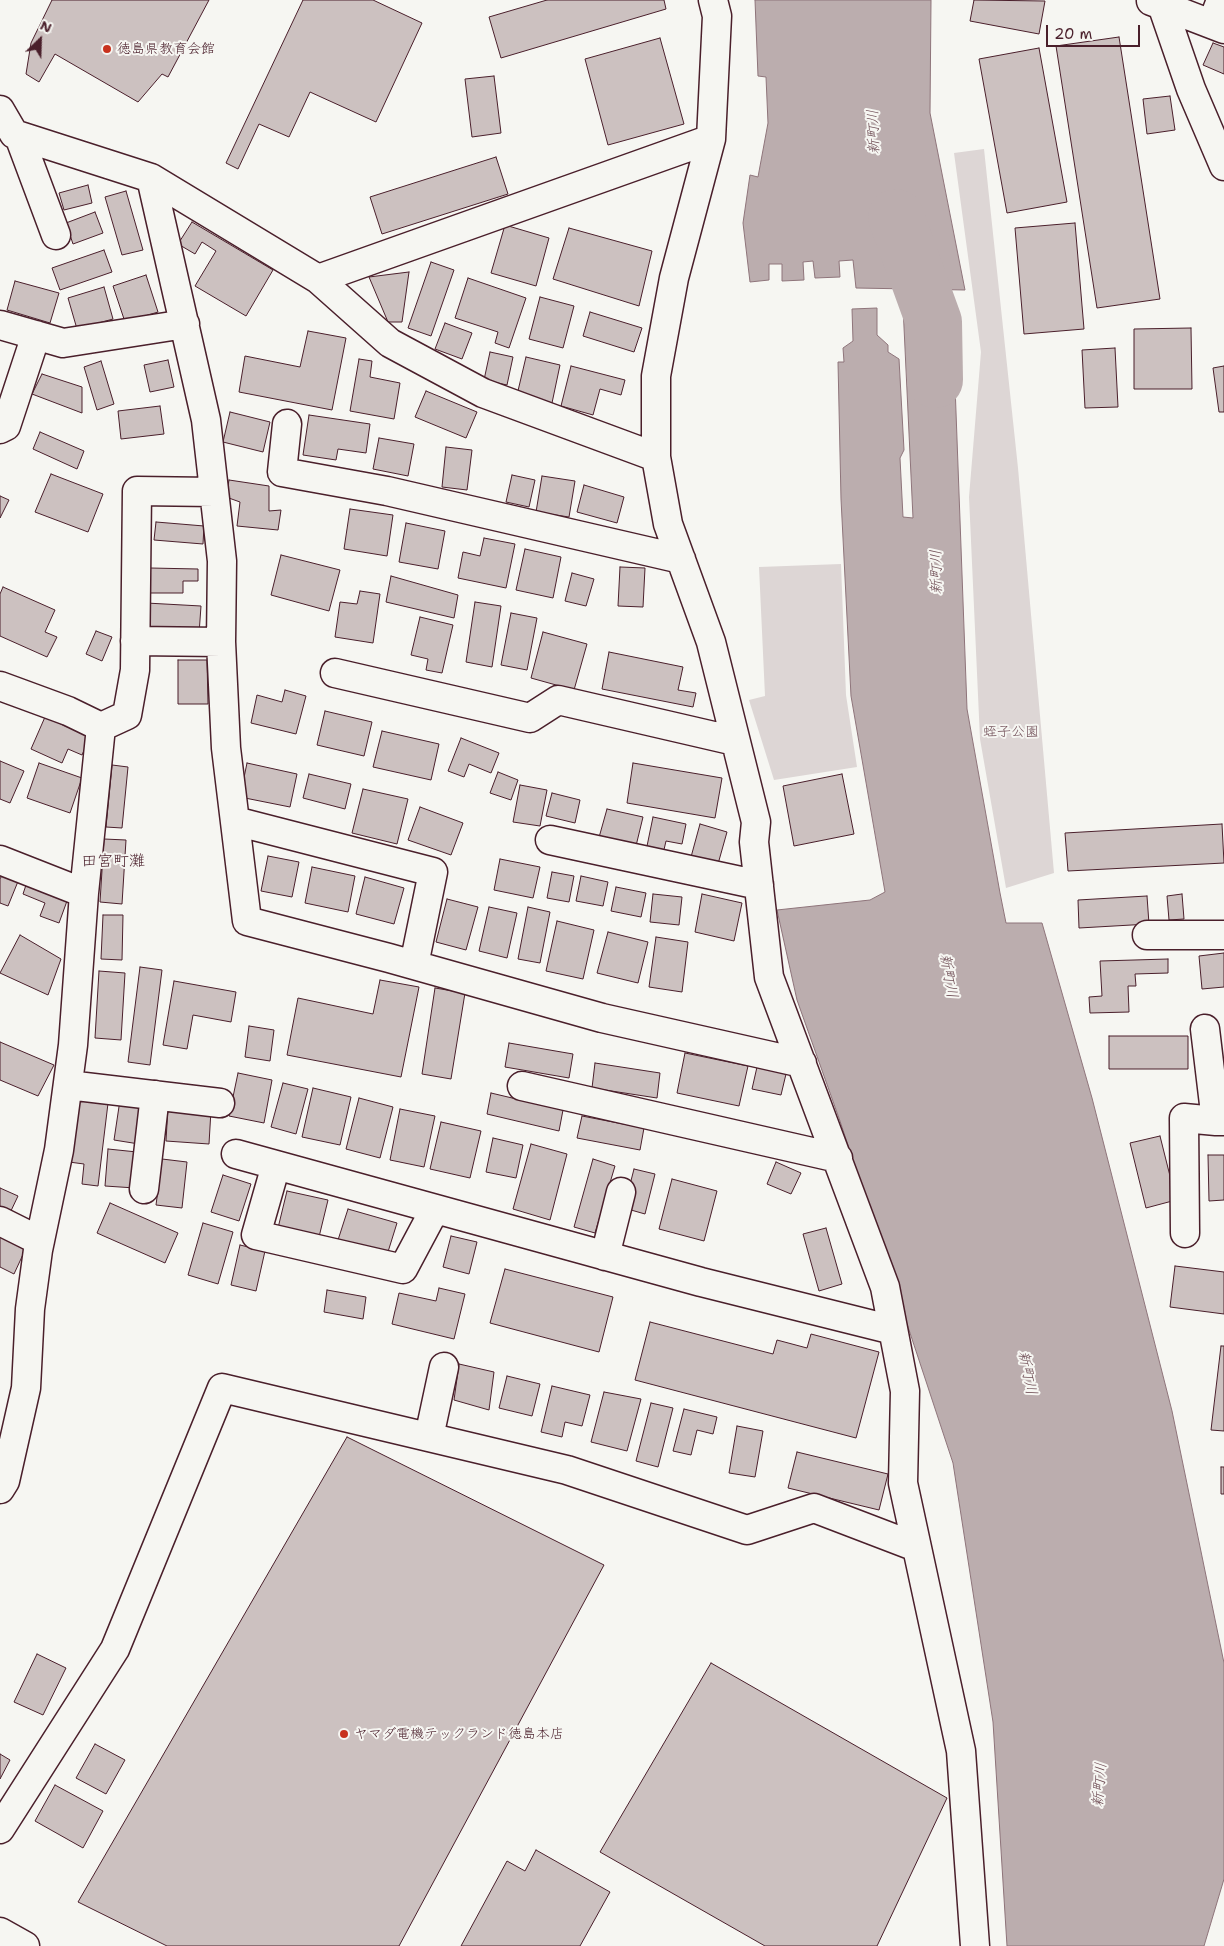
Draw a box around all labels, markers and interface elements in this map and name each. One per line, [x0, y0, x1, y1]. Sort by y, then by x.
north arrow [15, 15, 65, 65]
scale bar [1049, 15, 1143, 47]
text: N [37, 16, 55, 37]
text: 20 m [1054, 24, 1093, 44]
place label: 徳島県教育会館 [117, 41, 215, 57]
marker: 徳島県教育会館 [101, 43, 113, 55]
water label: 新町川 [864, 109, 884, 155]
water label: 新町川 [928, 549, 946, 595]
park label: 蛭子公園 [983, 724, 1039, 740]
district label: 田宮町灘 [81, 852, 145, 872]
water label: 新町川 [935, 952, 961, 1000]
water label: 新町川 [1014, 1349, 1040, 1397]
place label: ヤマダ電機テックランド徳島本店 [354, 1726, 564, 1742]
marker: ヤマダ電機テックランド徳島本店 [338, 1728, 350, 1740]
water label: 新町川 [1089, 1762, 1111, 1808]

